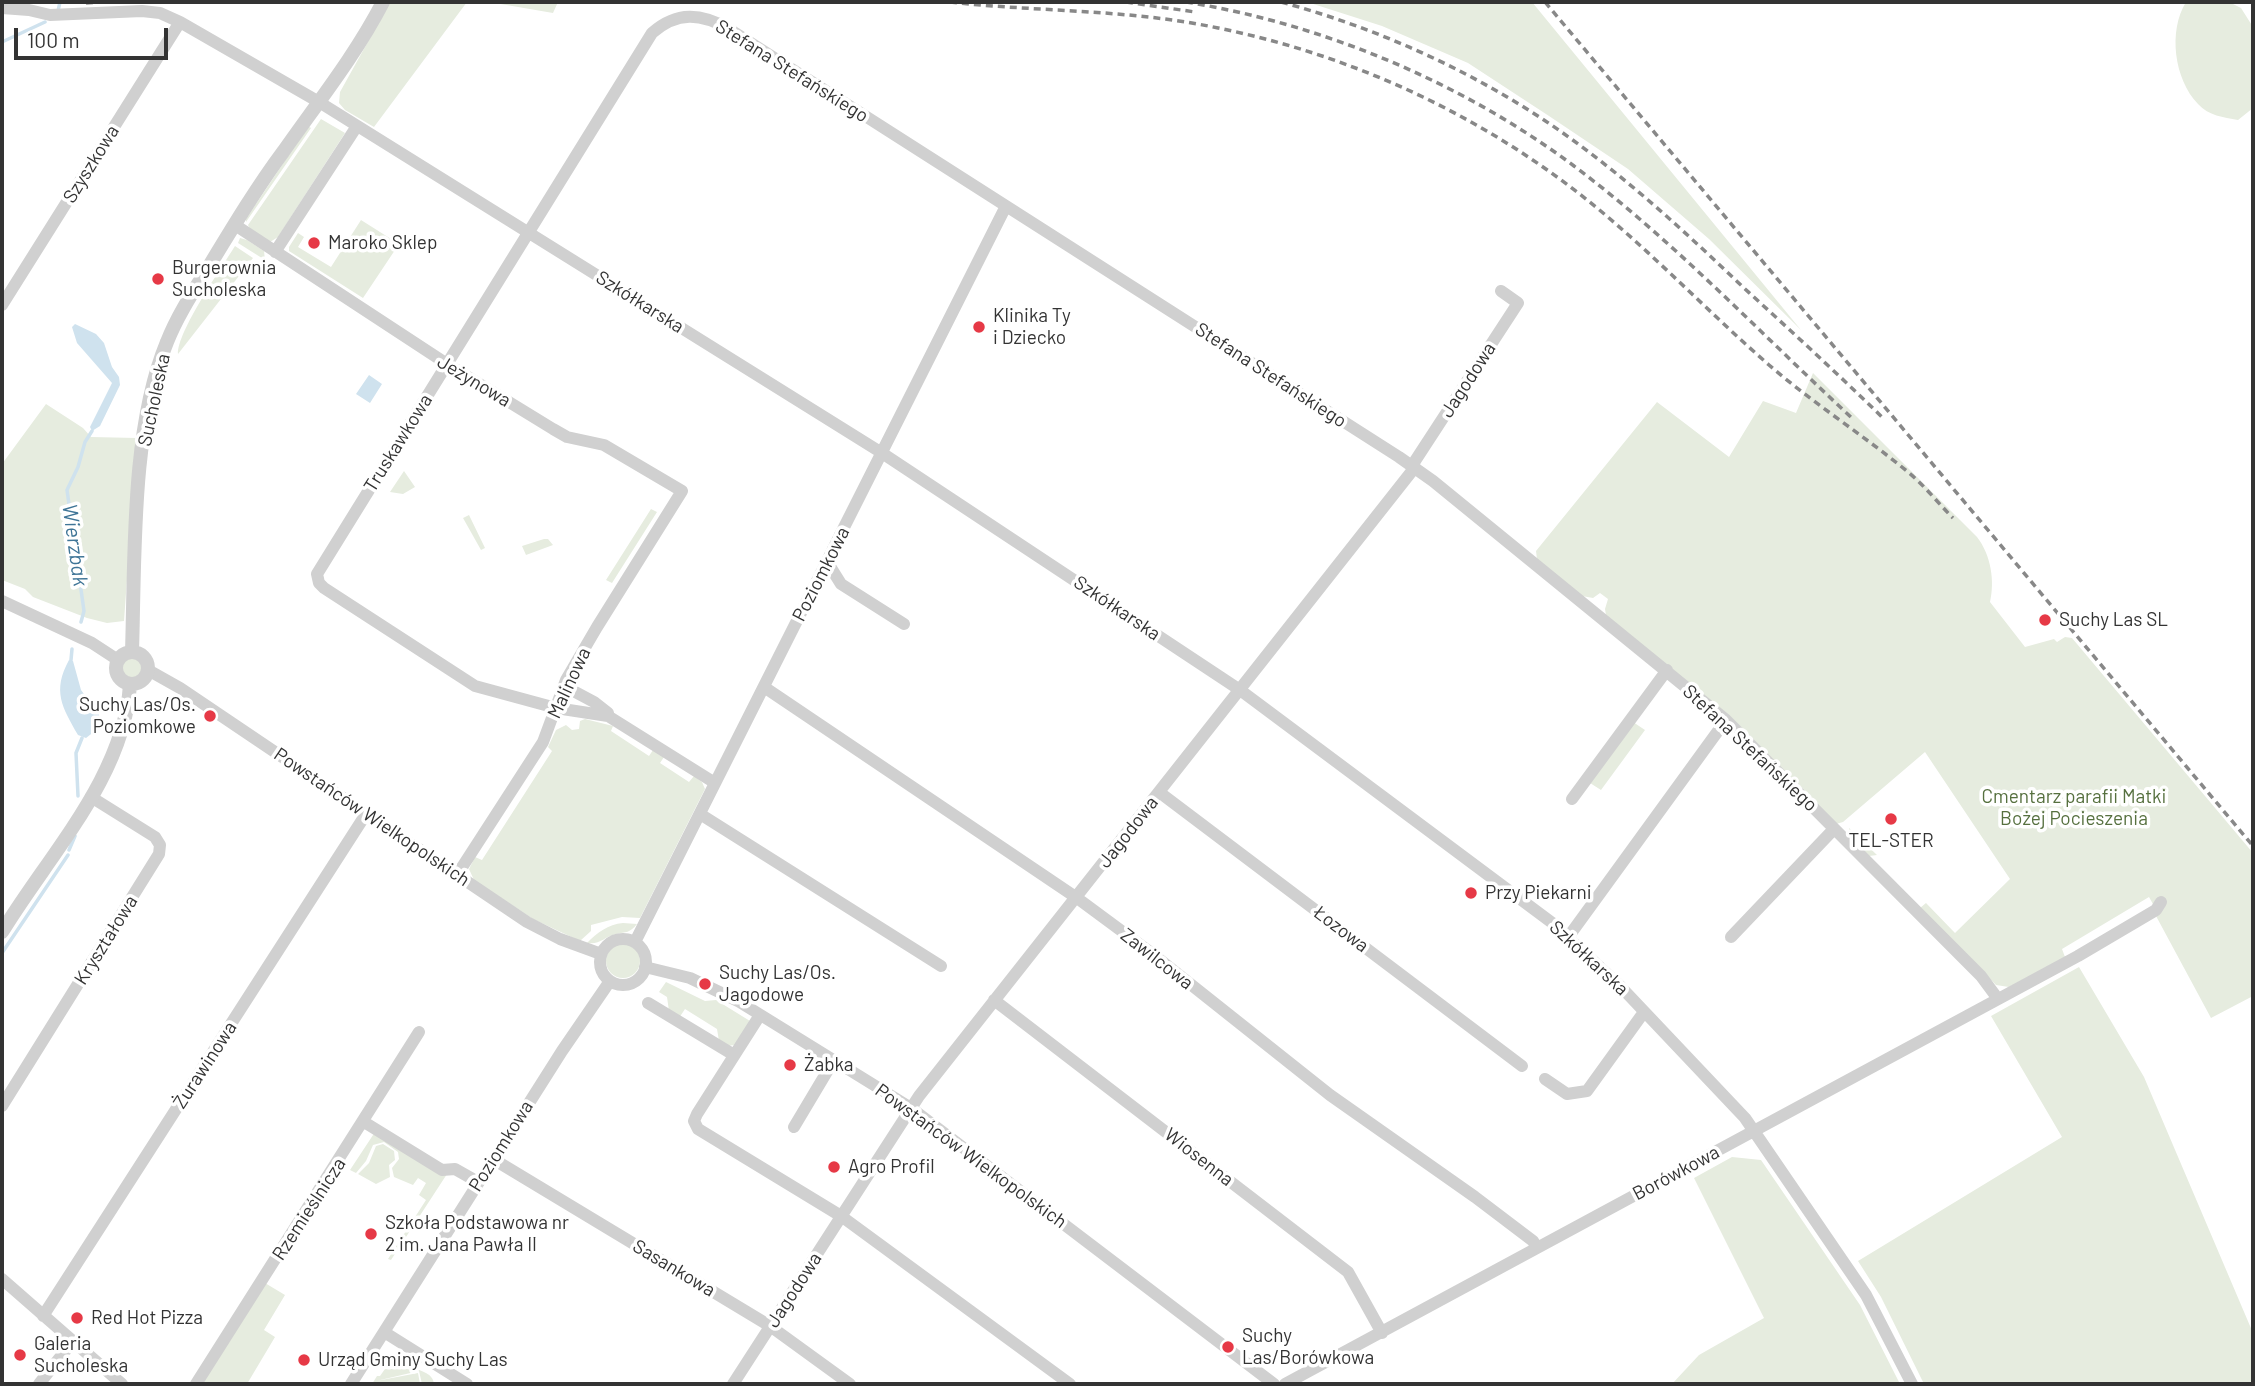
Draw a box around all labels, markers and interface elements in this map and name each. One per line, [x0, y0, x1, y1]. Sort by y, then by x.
scale bar [18, 14, 172, 58]
street label: Stefana Stefańskiego [711, 15, 873, 127]
text: 100 m [27, 27, 80, 52]
street label: Szyszkowa [58, 121, 124, 207]
place label: Maroko Sklep [328, 232, 437, 254]
marker: Maroko Sklep [306, 235, 322, 251]
place label: Burgerownia Sucholeska [172, 257, 276, 301]
street label: Szkółkarska [592, 266, 688, 338]
marker: Burgerownia Sucholeska [150, 271, 166, 287]
place label: Klinika Ty i Dziecko [993, 305, 1071, 349]
street label: Stefana Stefańskiego [1191, 318, 1351, 432]
marker: Klinika Ty i Dziecko [971, 319, 987, 335]
street label: Jagodowa [1435, 338, 1501, 422]
street label: Jeżynowa [433, 350, 515, 412]
street label: Sucholeska [133, 352, 175, 448]
street label: Truskawkowa [359, 390, 437, 496]
water label: Wierzbak [57, 502, 93, 588]
street label: Poziomkowa [787, 523, 855, 625]
street label: Szkółkarska [1069, 571, 1165, 645]
place label: Suchy Las SL [2059, 609, 2168, 631]
marker: Suchy Las SL [2037, 612, 2053, 628]
street label: Malinowa [543, 644, 595, 722]
street label: Stefana Stefańskiego [1678, 680, 1822, 816]
place label: Suchy Las/Os. Poziomkowe [79, 694, 196, 738]
marker: Suchy Las/Os. Poziomkowe [202, 708, 218, 724]
street label: Powstańców Wielkopolskich [270, 743, 474, 891]
park label: Cmentarz parafii Matki Bożej Pocieszenia [1982, 786, 2166, 830]
street label: Jagodowa [1093, 792, 1163, 872]
marker: TEL-STER [1883, 811, 1899, 827]
place label: TEL-STER [1848, 830, 1934, 852]
place label: Przy Piekarni [1485, 882, 1592, 904]
marker: Przy Piekarni [1463, 885, 1479, 901]
street label: Kryształowa [70, 891, 142, 989]
street label: Łozowa [1309, 901, 1373, 957]
street label: Szkółkarska [1545, 916, 1633, 1000]
street label: Zawilcowa [1116, 924, 1198, 994]
place label: Suchy Las/Os. Jagodowe [719, 962, 836, 1006]
marker: Suchy Las/Os. Jagodowe [697, 976, 713, 992]
street label: Żurawinowa [169, 1017, 241, 1113]
place label: Żabka [804, 1054, 854, 1076]
marker: Żabka [782, 1057, 798, 1073]
street label: Powstańców Wielkopolskich [871, 1079, 1071, 1233]
street label: Poziomkowa [464, 1096, 538, 1196]
street label: Wiosenna [1160, 1123, 1238, 1191]
street label: Borówkowa [1629, 1141, 1723, 1205]
street label: Rzemieślnicza [267, 1154, 351, 1264]
place label: Agro Profil [848, 1156, 935, 1178]
marker: Agro Profil [826, 1159, 842, 1175]
place label: Szkoła Podstawowa nr 2 im. Jana Pawła II [385, 1212, 569, 1256]
marker: Szkoła Podstawowa nr 2 im. Jana Pawła II [363, 1226, 379, 1242]
street label: Sasankowa [629, 1234, 719, 1302]
street label: Jagodowa [761, 1248, 827, 1332]
place label: Red Hot Pizza [91, 1307, 203, 1329]
marker: Red Hot Pizza [69, 1310, 85, 1326]
place label: Suchy Las/Borówkowa [1242, 1325, 1374, 1369]
place label: Galeria Sucholeska [34, 1333, 128, 1377]
marker: Suchy Las/Borówkowa [1220, 1339, 1236, 1355]
marker: Galeria Sucholeska [12, 1347, 28, 1363]
place label: Urząd Gminy Suchy Las [318, 1349, 508, 1371]
marker: Urząd Gminy Suchy Las [296, 1352, 312, 1368]

